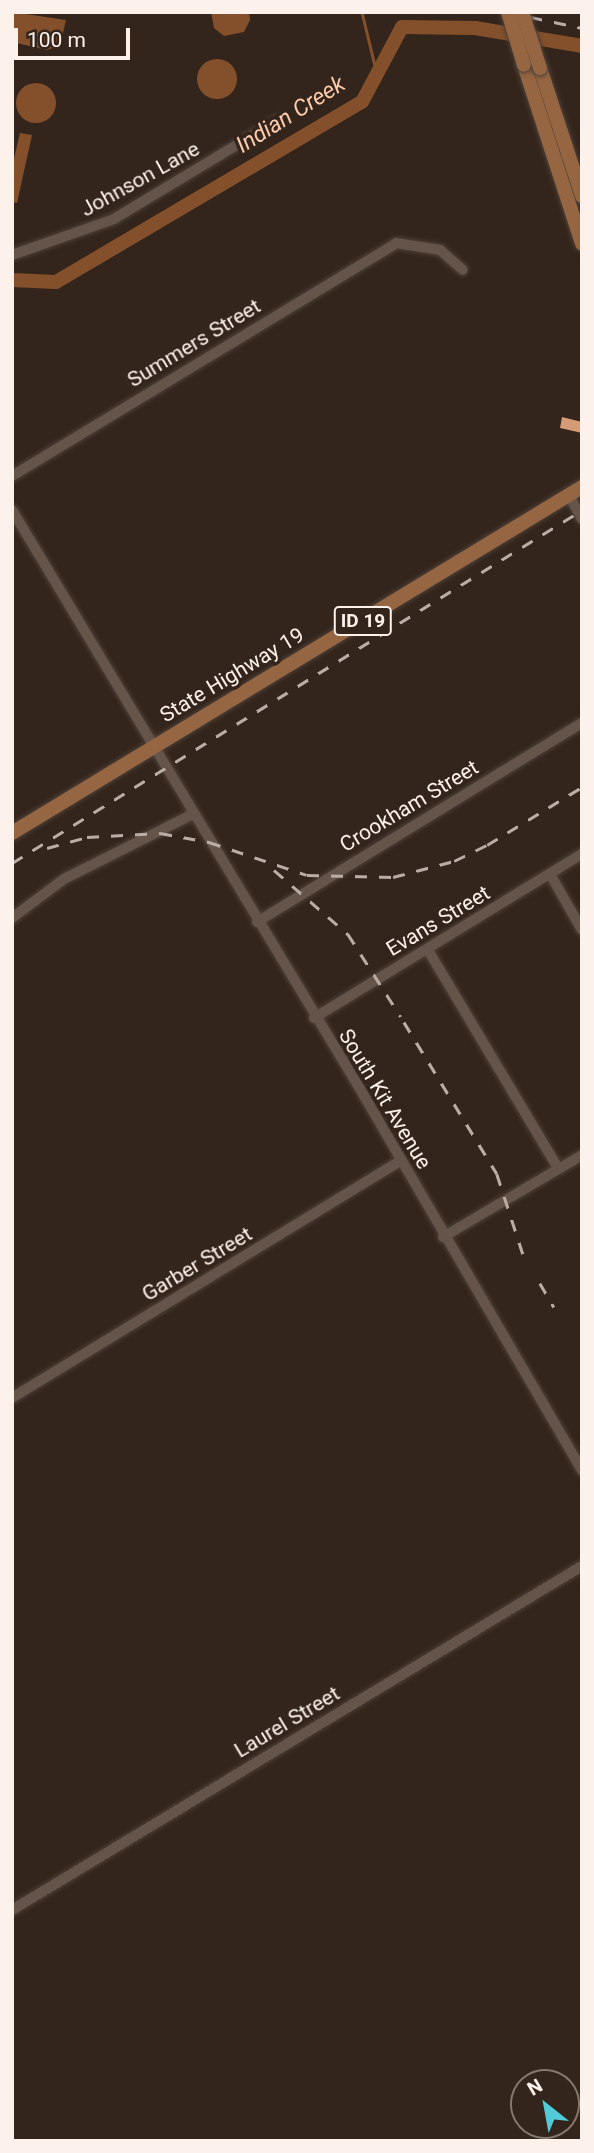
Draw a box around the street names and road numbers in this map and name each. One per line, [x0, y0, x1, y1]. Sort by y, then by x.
street label: Johnson Lane [76, 136, 204, 222]
street label: Summers Street [123, 293, 265, 393]
road number: ID 19 [333, 606, 393, 636]
street label: State Highway 19 [156, 622, 308, 728]
street label: Crookham Street [335, 755, 483, 857]
street label: Evans Street [382, 880, 494, 962]
street label: South Kit Avenue [333, 1024, 437, 1174]
street label: Garber Street [138, 1221, 256, 1307]
street label: Laurel Street [230, 1681, 344, 1763]

